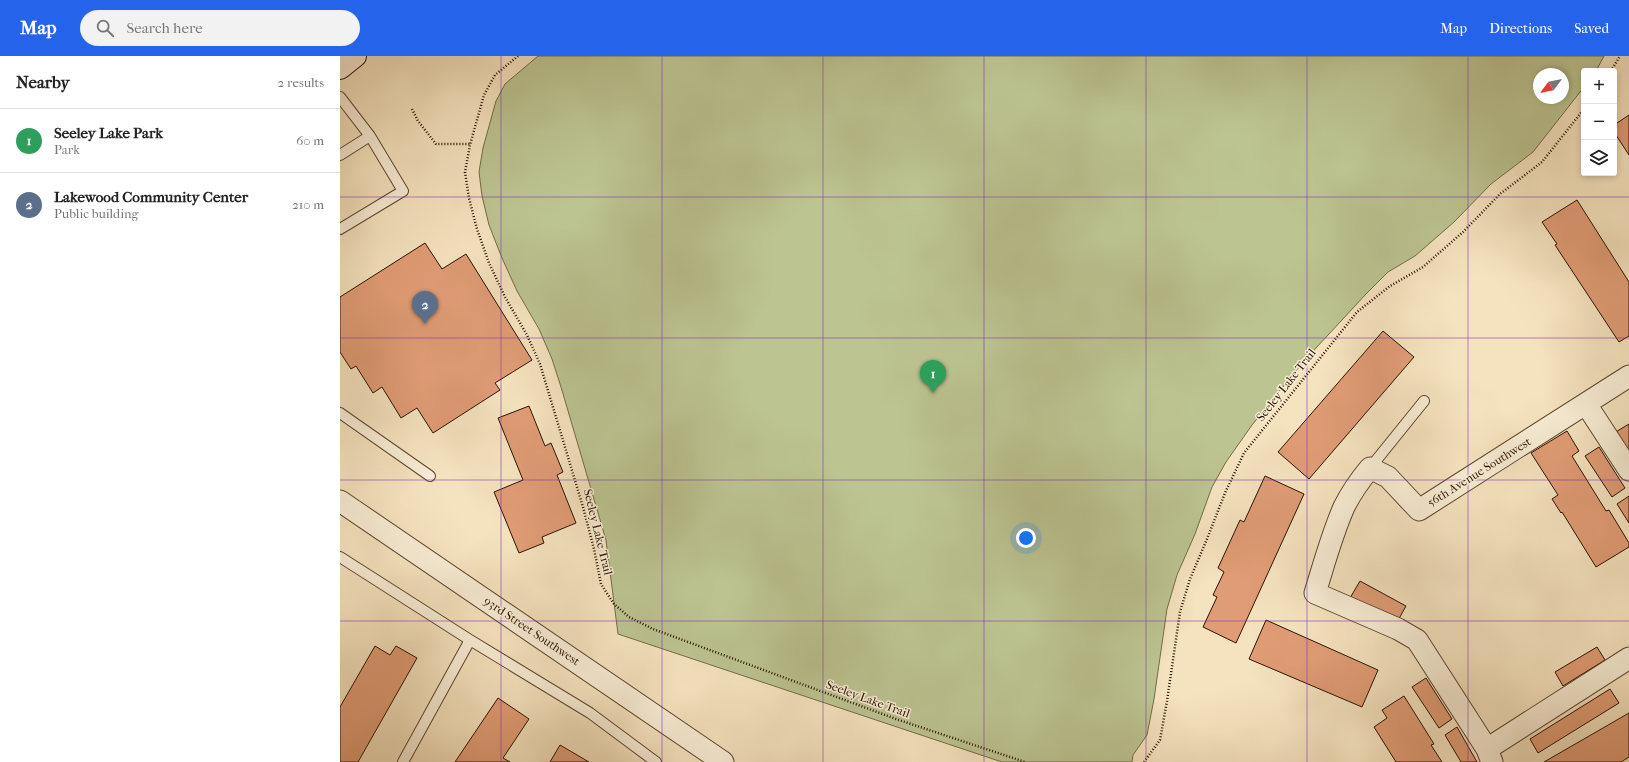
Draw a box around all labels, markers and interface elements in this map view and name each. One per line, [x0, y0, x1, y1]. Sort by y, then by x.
search box [80, 10, 360, 46]
text: Map [20, 17, 56, 39]
icon: search [94, 17, 116, 39]
text: Search here [126, 19, 203, 37]
text: Map [1440, 20, 1467, 37]
text: Directions [1489, 20, 1552, 37]
text: Saved [1574, 20, 1609, 37]
north arrow [1533, 68, 1569, 104]
map controls [1581, 68, 1617, 176]
button: + [1581, 68, 1617, 104]
text: Nearby [16, 72, 70, 92]
text: 2 results [278, 75, 324, 90]
button: − [1581, 104, 1617, 140]
text: Seeley Lake Park [54, 124, 163, 142]
text: 1 [27, 133, 31, 148]
text: 60 m [296, 133, 324, 148]
button: layers [1581, 140, 1617, 176]
text: Park [54, 142, 80, 157]
text: Lakewood Community Center [54, 188, 248, 206]
text: 2 [26, 197, 32, 212]
text: 210 m [292, 197, 324, 212]
text: Public building [54, 206, 139, 221]
pin: 2 [412, 291, 438, 324]
street label: Seeley Lake Trail [1253, 345, 1319, 424]
pin: 1 [920, 360, 946, 393]
street label: 56th Avenue Southwest [1425, 434, 1534, 510]
street label: Seeley Lake Trail [581, 488, 616, 577]
your location [1016, 528, 1036, 548]
street label: 93rd Street Southwest [481, 594, 583, 669]
street label: Seeley Lake Trail [824, 677, 912, 721]

